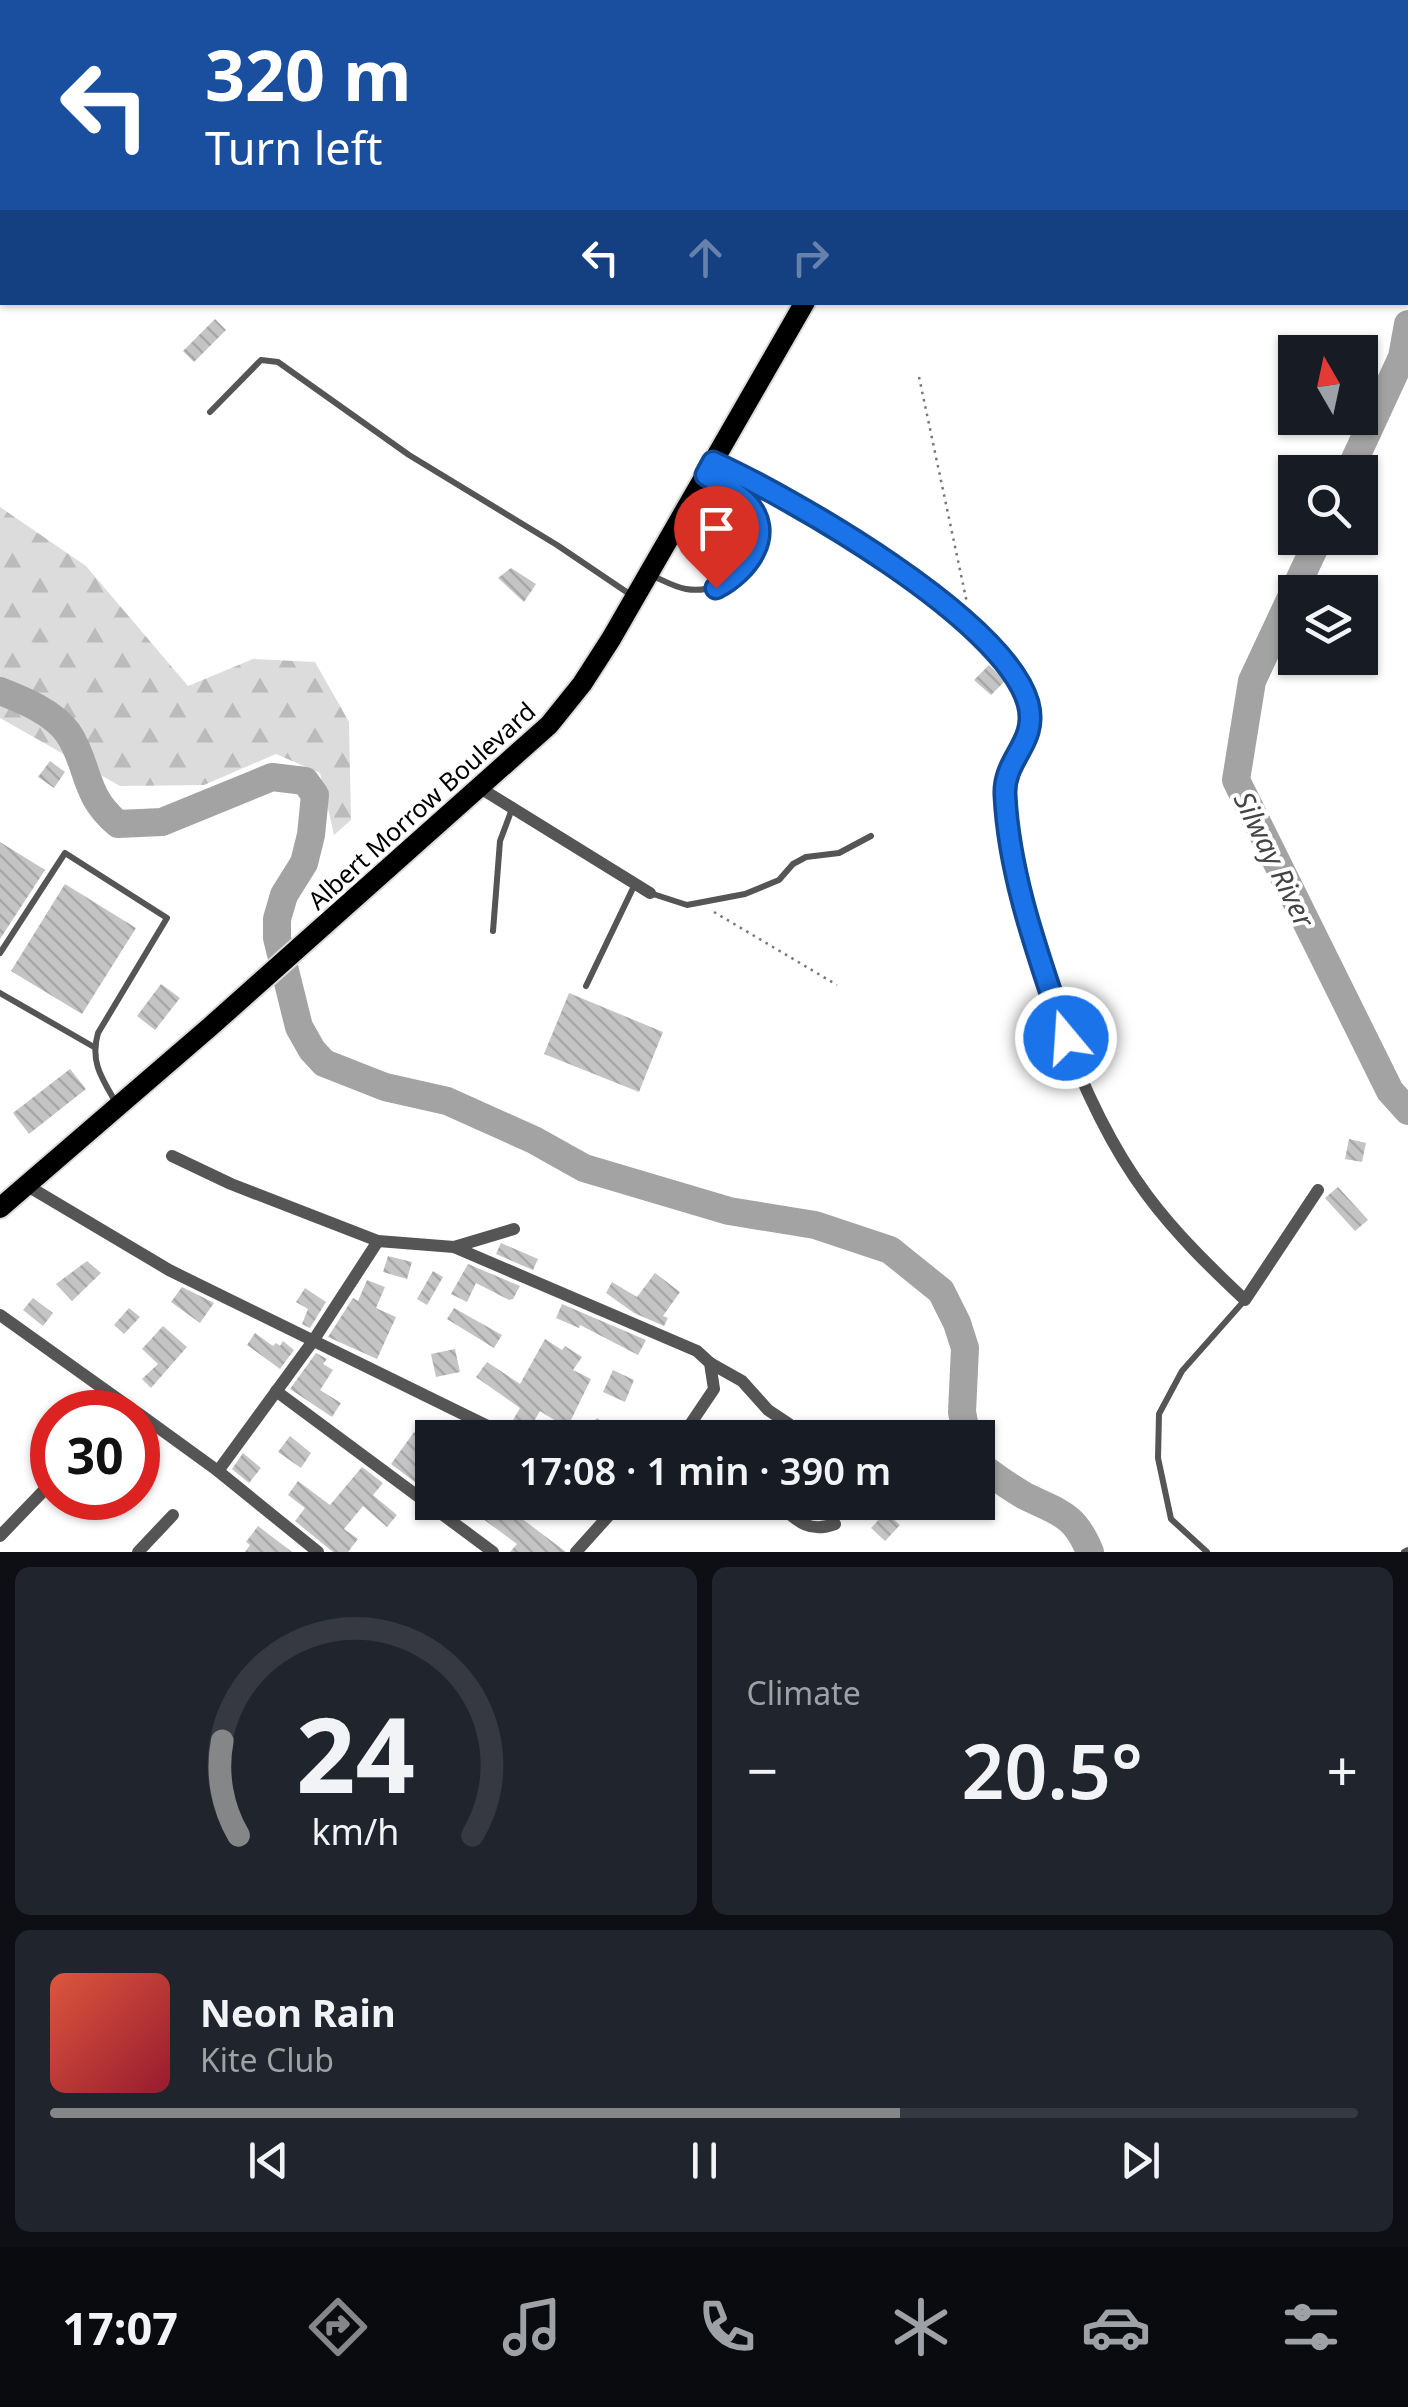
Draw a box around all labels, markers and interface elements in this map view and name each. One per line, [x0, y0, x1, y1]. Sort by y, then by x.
text: 320 m [205, 26, 412, 122]
icon: left [40, 40, 170, 170]
text: Turn left [205, 117, 382, 178]
icon: left [573, 230, 628, 285]
icon: ahead [678, 230, 733, 285]
icon: right [783, 230, 838, 285]
north arrow [1278, 335, 1378, 435]
map controls [1278, 335, 1378, 675]
button: search [1278, 455, 1378, 555]
pin [674, 486, 759, 589]
icon: arrive [689, 501, 744, 556]
button: layers [1278, 575, 1378, 675]
street label: Albert Morrow Boulevard [300, 694, 542, 916]
water label: Silway River [1226, 785, 1325, 935]
position arrow [1014, 986, 1118, 1090]
speed limit sign: 30 [30, 1390, 160, 1520]
text: 17:08 · 1 min · 390 m [519, 1444, 891, 1496]
text: Climate [747, 1671, 861, 1714]
text: 24 [296, 1682, 415, 1823]
text: 20.5° [962, 1719, 1143, 1821]
text: − [747, 1732, 778, 1807]
text: + [1327, 1732, 1358, 1807]
text: km/h [312, 1807, 400, 1855]
text: Neon Rain [200, 1986, 396, 2038]
text: Kite Club [200, 2038, 334, 2081]
icon: previous [241, 2133, 296, 2188]
icon: pause [677, 2133, 732, 2188]
icon: next [1113, 2133, 1168, 2188]
icon: directions [303, 2292, 373, 2362]
icon: music [497, 2292, 567, 2362]
icon: phone [692, 2292, 762, 2362]
icon: climate [886, 2292, 956, 2362]
icon: car [1081, 2292, 1151, 2362]
icon: filters [1276, 2292, 1346, 2362]
text: 17:07 [62, 2297, 178, 2358]

